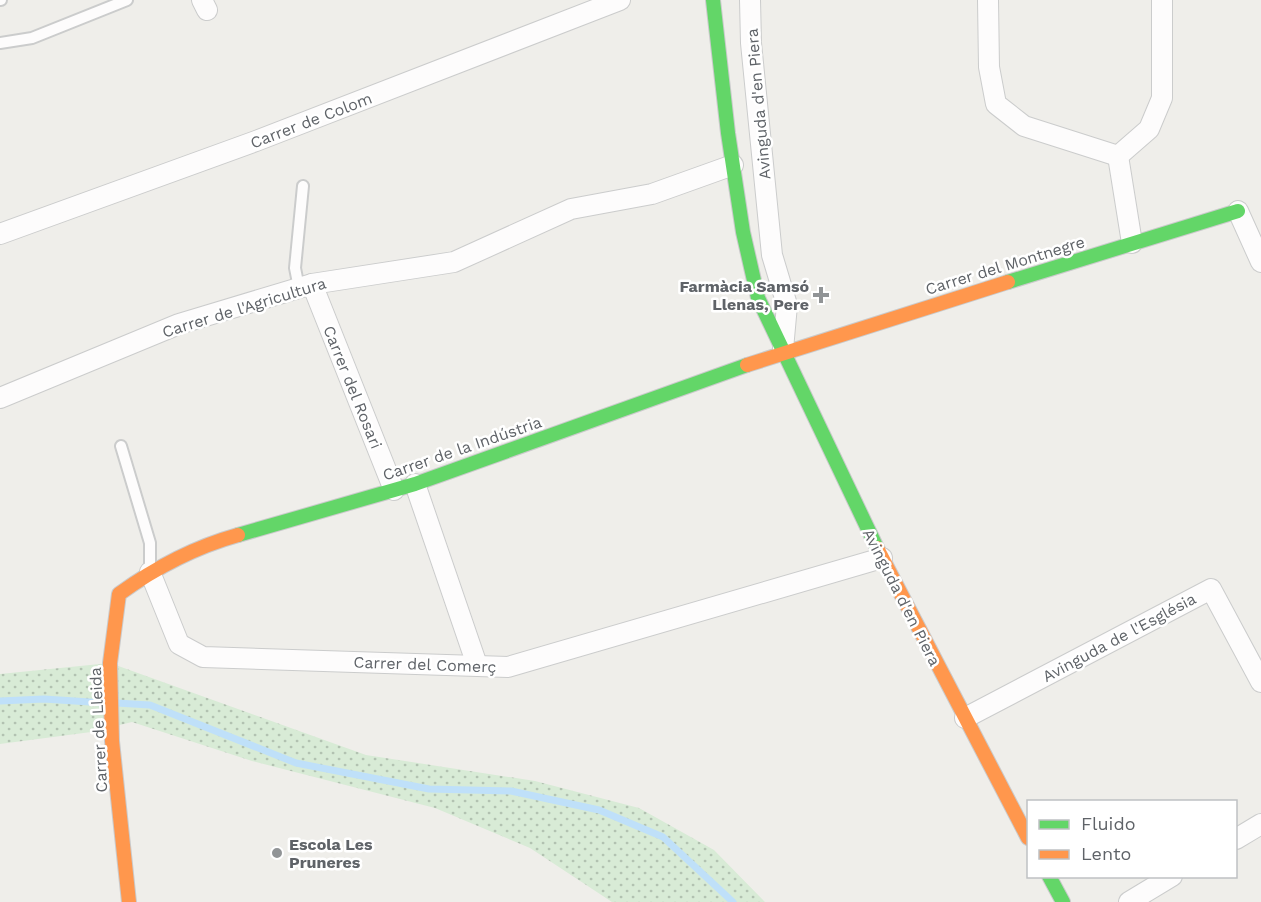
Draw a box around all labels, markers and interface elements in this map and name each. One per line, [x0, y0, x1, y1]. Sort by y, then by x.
street label: Avinguda d'en Piera [742, 28, 775, 180]
street label: Carrer de Colom [248, 89, 375, 152]
street label: Carrer del Montnegre [923, 232, 1087, 299]
street label: Carrer de l'Agricultura [160, 274, 328, 341]
place label: Farmàcia Samsó Llenas, Pere [679, 277, 809, 314]
marker: Farmàcia Samsó Llenas, Pere [814, 288, 828, 302]
street label: Carrer del Rosari [319, 323, 386, 451]
street label: Carrer de la Indústria [380, 412, 544, 485]
street label: Avinguda d'en Piera [859, 525, 944, 669]
street label: Avinguda de l'Església [1039, 589, 1199, 686]
street label: Carrer del Comerç [353, 653, 497, 676]
street label: Carrer de Lleida [86, 667, 111, 793]
legend [1027, 800, 1237, 878]
text: Fluido [1081, 813, 1135, 834]
place label: Escola Les Pruneres [289, 835, 373, 872]
text: Lento [1081, 843, 1131, 864]
marker: Escola Les Pruneres [270, 846, 284, 860]

